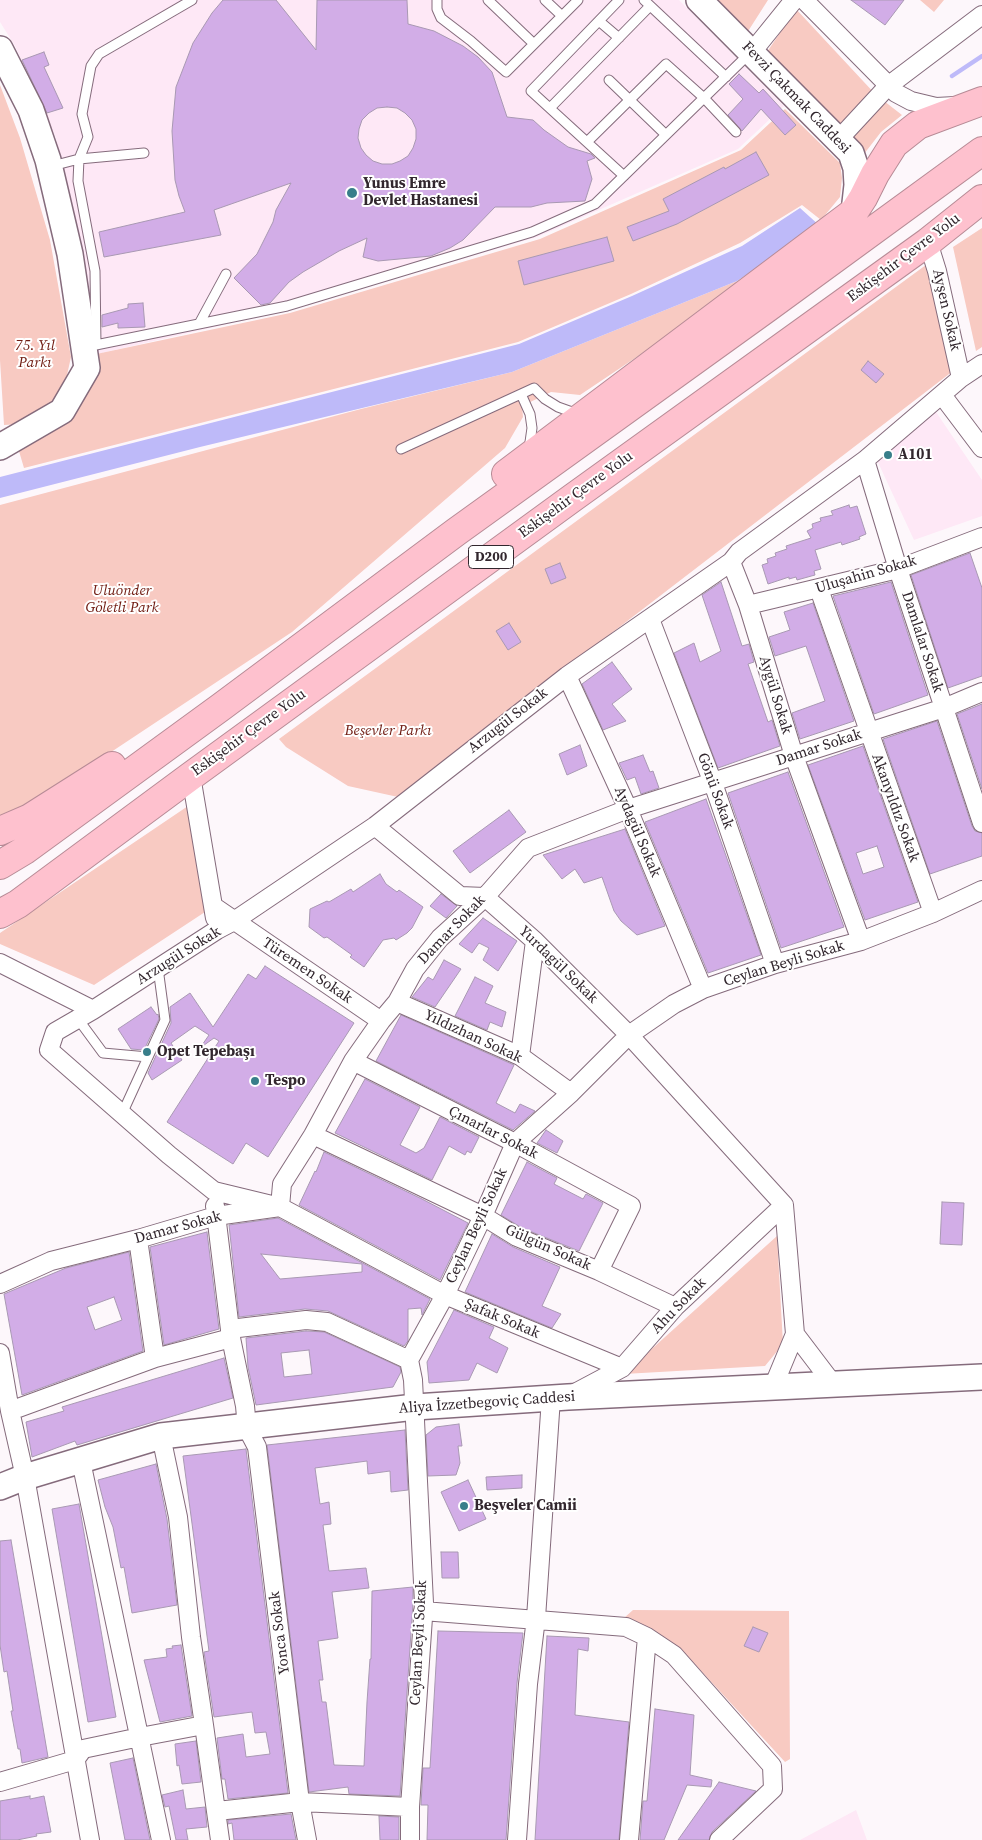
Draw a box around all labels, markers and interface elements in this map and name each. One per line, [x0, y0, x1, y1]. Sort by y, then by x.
street label: Fevzi Çakmak Caddesi [738, 38, 854, 158]
place label: Yunus Emre Devlet Hastanesi [363, 175, 478, 210]
marker: Yunus Emre Devlet Hastanesi [345, 186, 359, 200]
street label: Eskişehir Çevre Yolu [844, 210, 964, 306]
street label: Ayşen Sokak [928, 267, 964, 353]
park label: 75. Yıl Parkı [15, 337, 55, 372]
place label: A101 [898, 446, 933, 464]
street label: Eskişehir Çevre Yolu [515, 448, 637, 542]
marker: A101 [882, 449, 894, 461]
road number: D200 [468, 546, 514, 568]
street label: Uluşahin Sokak [814, 552, 918, 598]
park label: Uluönder Göletli Park [85, 582, 159, 617]
street label: Damlalar Sokak [897, 589, 947, 695]
street label: Aygül Sokak [755, 654, 795, 736]
street label: Arzugül Sokak [465, 684, 551, 758]
street label: Eskişehir Çevre Yolu [188, 686, 310, 780]
park label: Beşevler Parkı [345, 722, 431, 740]
street label: Damar Sokak [774, 726, 864, 770]
street label: Gönü Sokak [693, 751, 737, 831]
street label: Akanyıldız Sokak [867, 751, 923, 865]
street label: Aydagül Sokak [610, 784, 664, 880]
street label: Damar Sokak [415, 892, 489, 968]
street label: Arzugül Sokak [134, 923, 224, 989]
street label: Yurdagül Sokak [515, 923, 601, 1007]
street label: Türemen Sokak [258, 934, 356, 1008]
street label: Ceylan Beyli Sokak [721, 937, 847, 991]
street label: Yıldızhan Sokak [421, 1006, 525, 1068]
place label: Opet Tepebaşı [157, 1043, 255, 1061]
marker: Opet Tepebaşı [141, 1046, 153, 1058]
place label: Tespo [265, 1072, 306, 1090]
marker: Tespo [249, 1075, 261, 1087]
street label: Çınarlar Sokak [445, 1103, 541, 1163]
street label: Ceylan Beyli Sokak [442, 1165, 512, 1287]
street label: Damar Sokak [133, 1208, 223, 1248]
street label: Gülgün Sokak [502, 1221, 594, 1275]
street label: Ahu Sokak [648, 1274, 710, 1338]
street label: Şafak Sokak [462, 1295, 542, 1343]
street label: Aliya İzzetbegoviç Caddesi [398, 1388, 576, 1418]
place label: Beşveler Camii [474, 1497, 577, 1515]
marker: Beşveler Camii [458, 1500, 470, 1512]
street label: Ceylan Beyli Sokak [407, 1580, 431, 1706]
street label: Yonca Sokak [266, 1590, 294, 1676]

